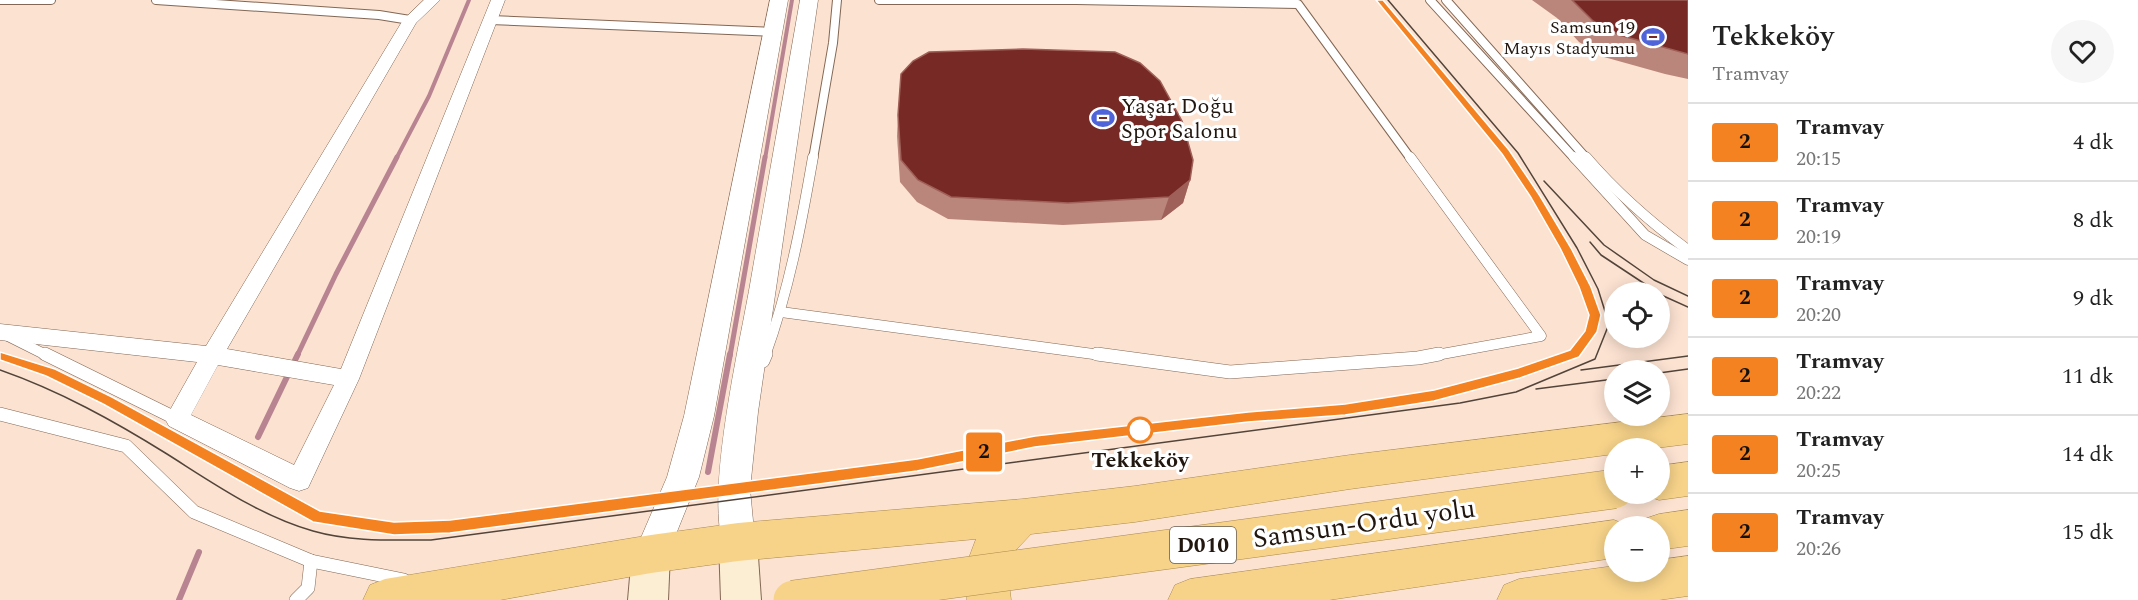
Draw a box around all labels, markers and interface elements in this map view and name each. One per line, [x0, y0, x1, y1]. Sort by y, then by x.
place label: Samsun 19 Mayıs Stadyumu [1503, 14, 1635, 62]
text: Tekkeköy [1712, 15, 1834, 58]
button: heart [2051, 20, 2114, 83]
sports icon: Samsun 19 Mayıs Stadyumu [1640, 24, 1666, 50]
text: Tramvay [1712, 59, 1789, 89]
place label: Yaşar Doğu Spor Salonu [1121, 90, 1238, 148]
sports icon: Yaşar Doğu Spor Salonu [1090, 105, 1116, 131]
text: Tramvay [1796, 111, 1884, 144]
text: 2 [1739, 126, 1751, 158]
text: 4 dk [2073, 126, 2114, 159]
text: 20:15 [1796, 144, 1841, 174]
text: Tramvay [1796, 189, 1884, 222]
text: 2 [1739, 204, 1751, 236]
text: 8 dk [2073, 204, 2114, 237]
text: 20:19 [1796, 222, 1841, 252]
text: Tramvay [1796, 267, 1884, 300]
map controls [1604, 282, 1670, 582]
button: locate [1604, 282, 1670, 348]
text: 2 [1739, 282, 1751, 314]
text: 9 dk [2073, 282, 2114, 315]
text: 20:20 [1796, 300, 1841, 330]
text: Tramvay [1796, 345, 1884, 378]
button: layers [1604, 360, 1670, 426]
text: 2 [1739, 360, 1751, 392]
text: 11 dk [2062, 360, 2114, 393]
text: 20:22 [1796, 378, 1841, 408]
marker: Tekkeköy [1127, 417, 1153, 443]
text: Tramvay [1796, 423, 1884, 456]
line badge: 2 [964, 432, 1004, 472]
text: 2 [978, 436, 990, 468]
button: + [1604, 438, 1670, 504]
text: 2 [1739, 438, 1751, 470]
text: 14 dk [2062, 438, 2114, 471]
place label: Tekkeköy [1091, 444, 1190, 477]
text: 20:25 [1796, 456, 1841, 486]
street label: Samsun-Ordu yolu [1250, 488, 1478, 560]
text: Tramvay [1796, 501, 1884, 534]
button: − [1604, 516, 1670, 582]
text: 2 [1739, 516, 1751, 548]
text: 15 dk [2062, 516, 2114, 549]
road number: D010 [1170, 527, 1236, 563]
text: 20:26 [1796, 534, 1841, 564]

